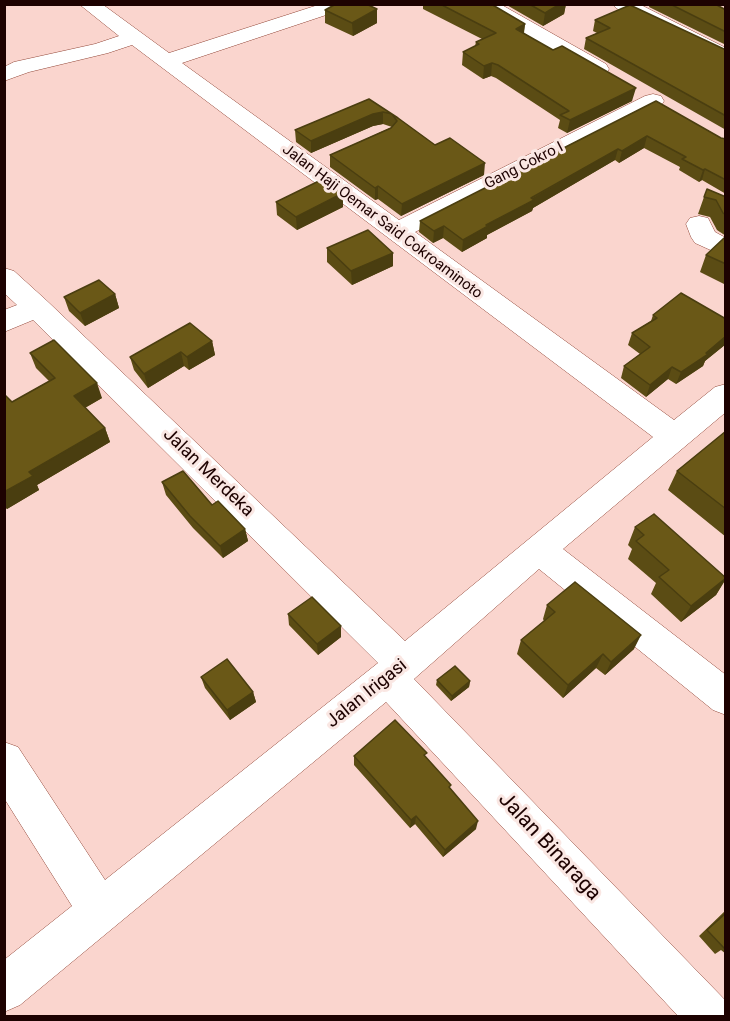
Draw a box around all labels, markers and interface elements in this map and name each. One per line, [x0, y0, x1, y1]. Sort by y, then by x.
street label: Gang Cokro I [482, 138, 566, 194]
street label: Jalan Haji Oemar Said Cokroaminoto [278, 141, 486, 303]
street label: Jalan Merdeka [158, 424, 258, 522]
street label: Jalan Irigasi [322, 655, 412, 733]
street label: Jalan Binaraga [492, 788, 606, 906]

